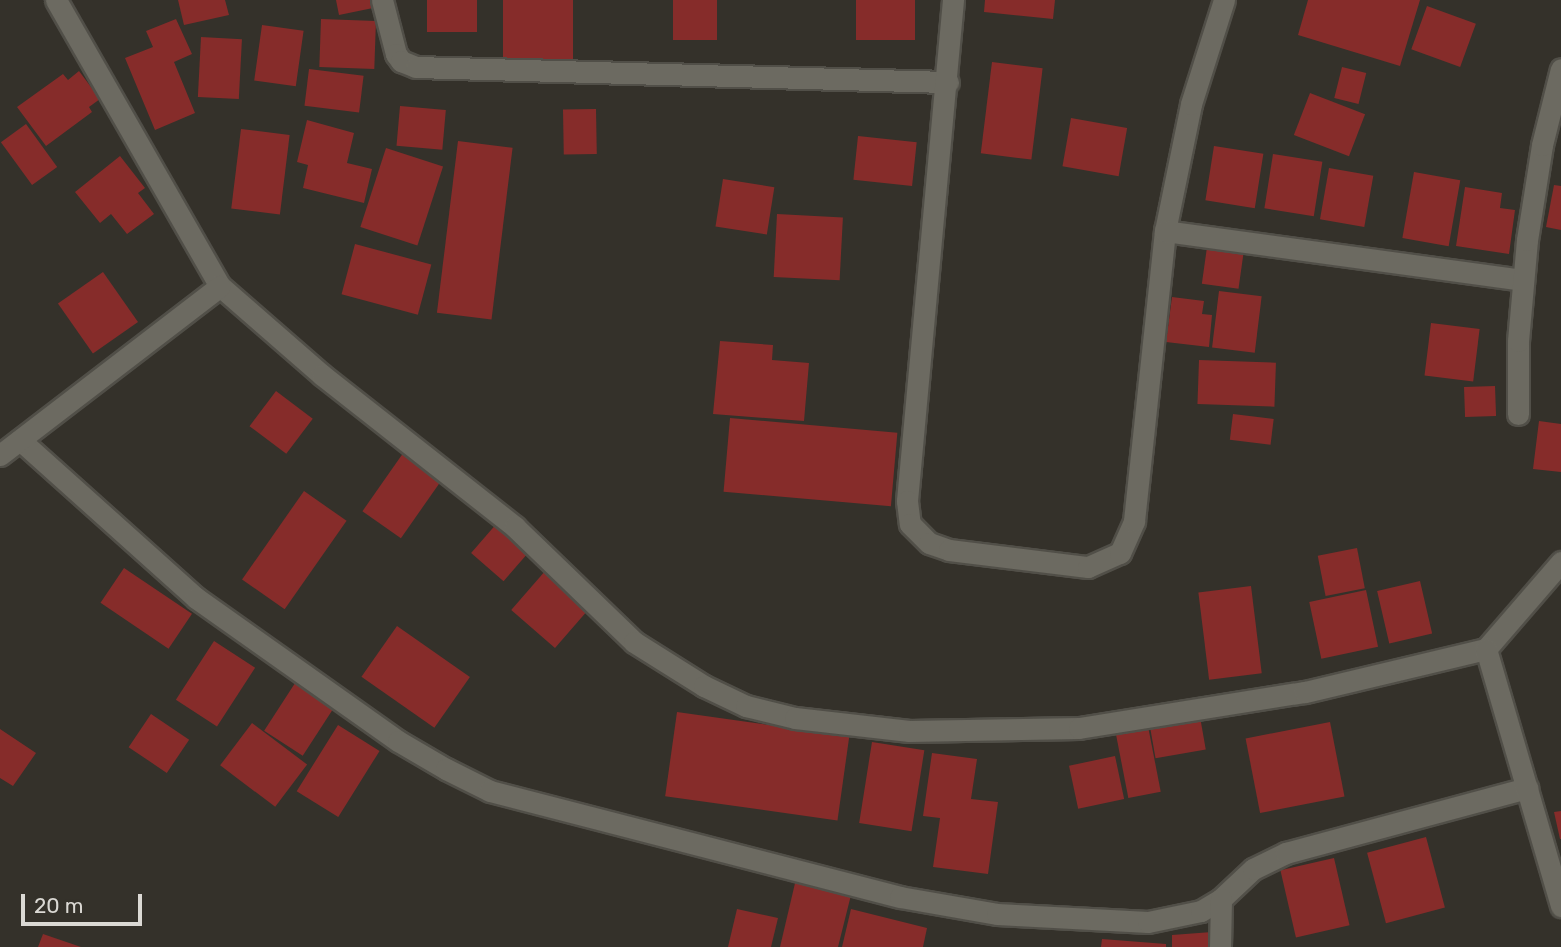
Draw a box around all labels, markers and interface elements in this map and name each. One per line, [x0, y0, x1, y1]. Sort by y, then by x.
scale bar [24, 880, 145, 924]
text: 20 m [34, 893, 83, 918]

